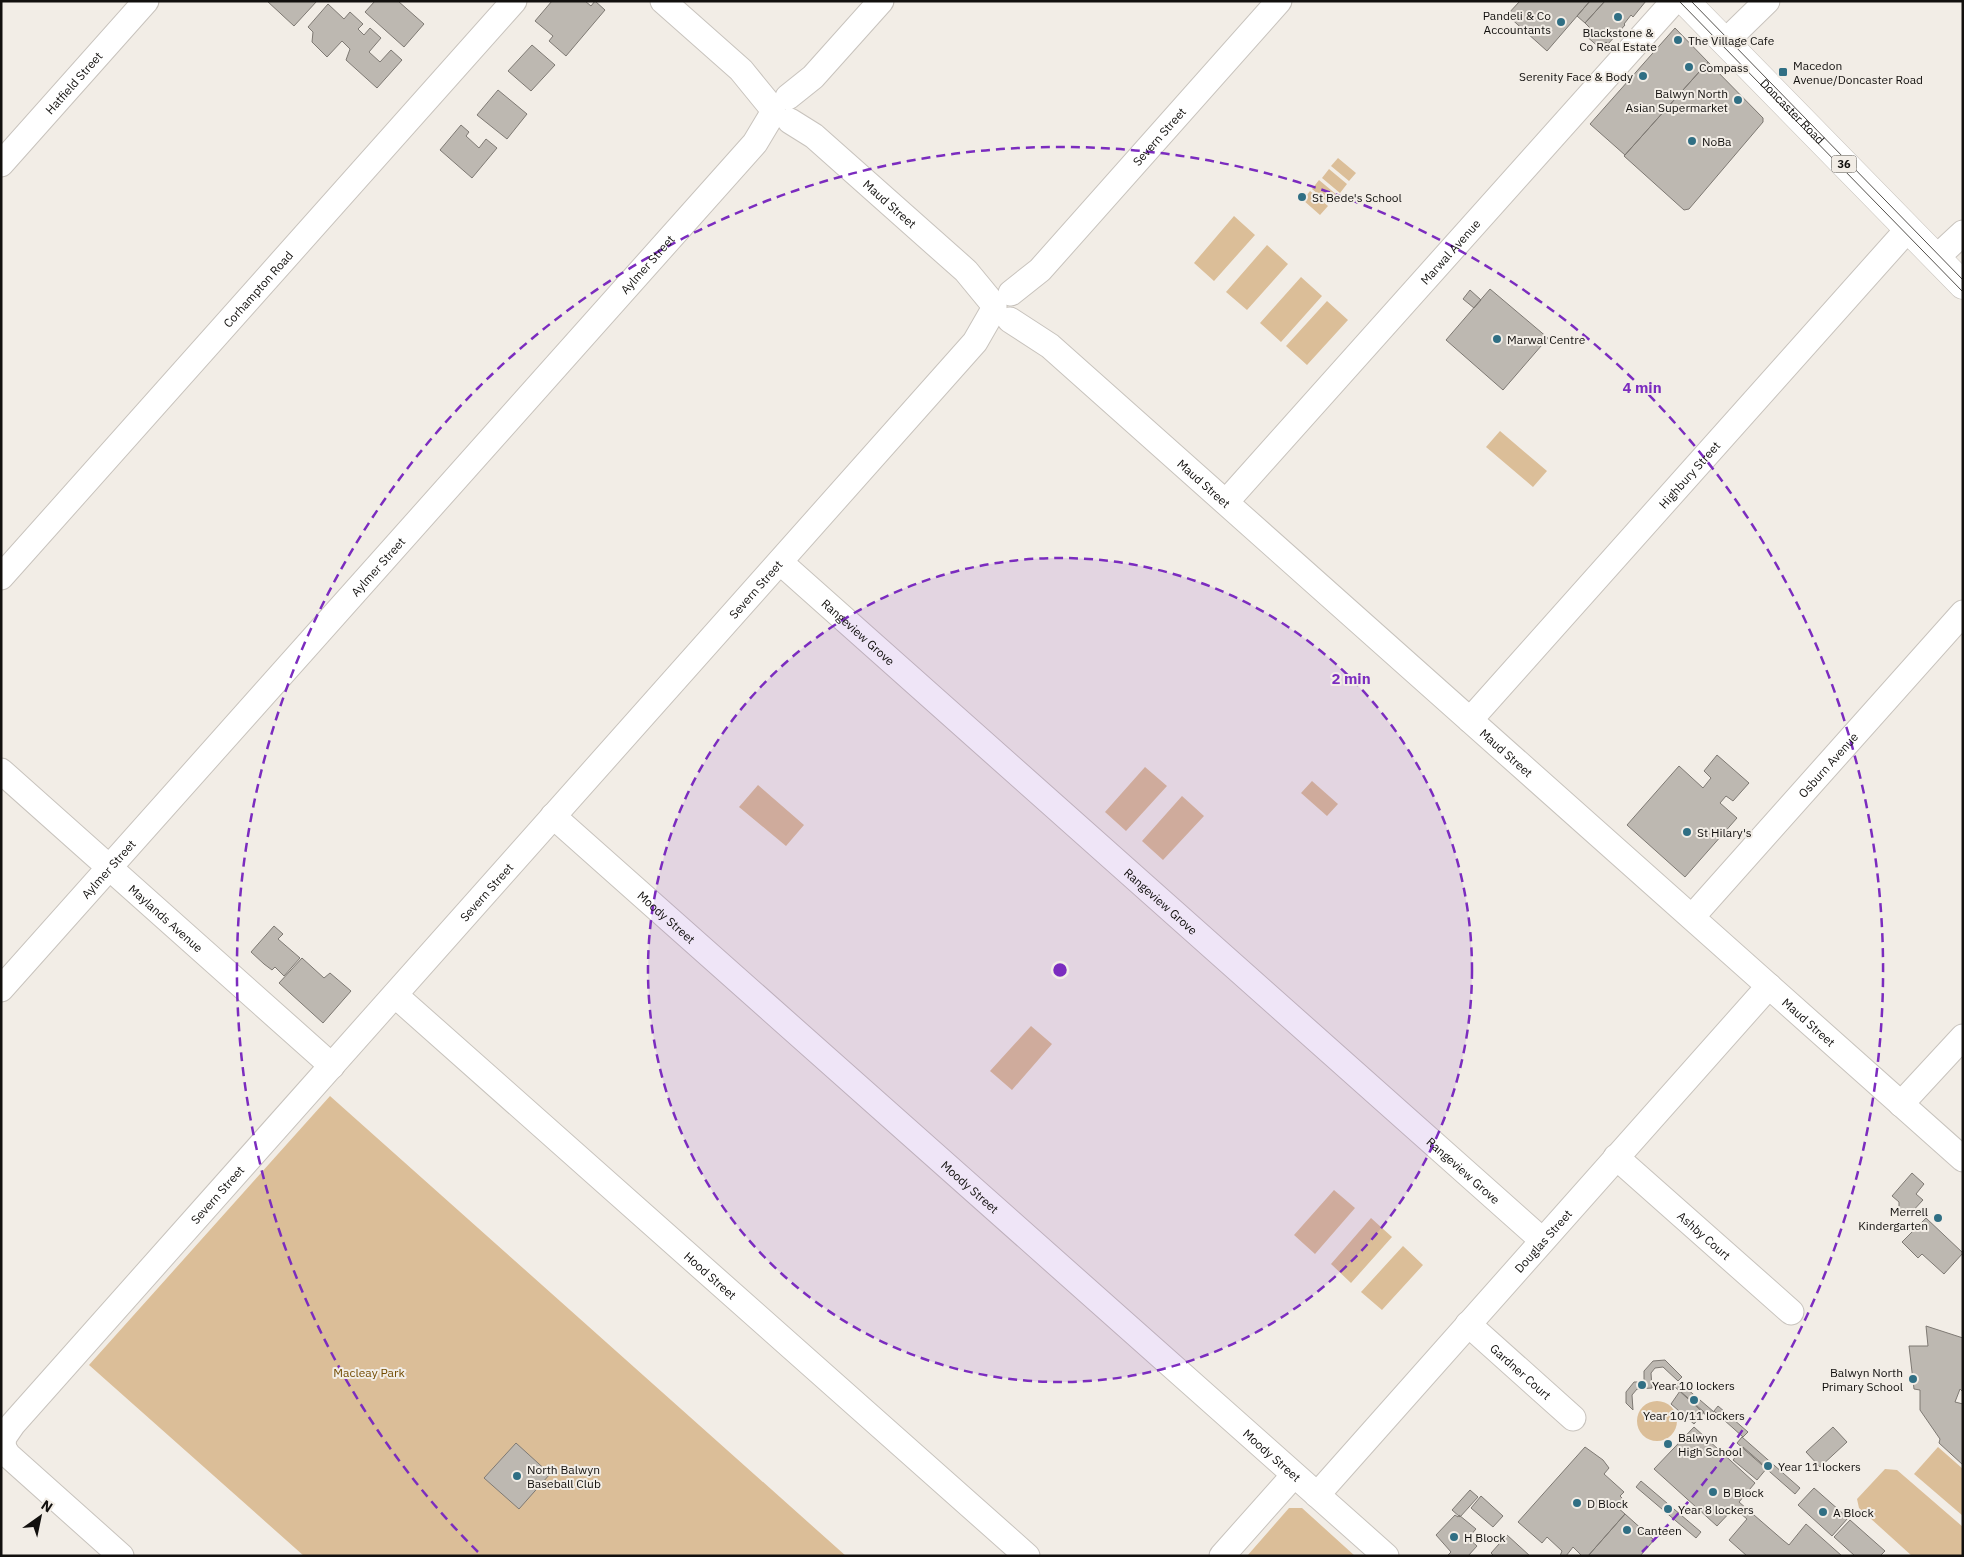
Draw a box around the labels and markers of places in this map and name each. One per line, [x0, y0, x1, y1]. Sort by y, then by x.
place label: Pandeli & Co Accountants [1483, 8, 1551, 37]
marker: Blackstone & Co Real Estate [1612, 11, 1624, 23]
marker: Pandeli & Co Accountants [1555, 16, 1567, 28]
place label: Blackstone & Co Real Estate [1579, 25, 1657, 54]
place label: The Village Cafe [1688, 33, 1775, 48]
marker: The Village Cafe [1672, 34, 1684, 46]
place label: Macedon Avenue/Doncaster Road [1793, 58, 1923, 87]
place label: Compass [1699, 60, 1749, 75]
marker: Compass [1683, 61, 1695, 73]
marker: Macedon Avenue/Doncaster Road [1777, 66, 1789, 78]
place label: Serenity Face & Body [1519, 69, 1633, 84]
marker: Serenity Face & Body [1637, 70, 1649, 82]
place label: Balwyn North Asian Supermarket [1625, 86, 1728, 115]
marker: Balwyn North Asian Supermarket [1732, 94, 1744, 106]
place label: NoBa [1702, 134, 1732, 149]
marker: NoBa [1686, 135, 1698, 147]
place label: St Bede's School [1312, 190, 1402, 205]
marker: St Bede's School [1296, 191, 1308, 203]
place label: Marwal Centre [1507, 332, 1586, 347]
marker: Marwal Centre [1491, 333, 1503, 345]
place label: St Hilary's [1697, 825, 1752, 840]
marker: St Hilary's [1681, 826, 1693, 838]
centre of rings [1051, 961, 1069, 979]
place label: Merrell Kindergarten [1858, 1204, 1928, 1233]
marker: Merrell Kindergarten [1932, 1212, 1944, 1224]
place label: Balwyn North Primary School [1822, 1365, 1903, 1394]
marker: Balwyn North Primary School [1907, 1373, 1919, 1385]
place label: Year 10 lockers [1652, 1378, 1735, 1393]
marker: Year 10 lockers [1636, 1379, 1648, 1391]
marker: Year 10/11 lockers [1688, 1394, 1700, 1406]
place label: Year 10/11 lockers [1643, 1408, 1745, 1423]
place label: Balwyn High School [1678, 1430, 1742, 1459]
marker: Balwyn High School [1662, 1438, 1674, 1450]
place label: Year 11 lockers [1778, 1459, 1861, 1474]
marker: Year 11 lockers [1762, 1460, 1774, 1472]
place label: North Balwyn Baseball Club [527, 1462, 601, 1491]
marker: North Balwyn Baseball Club [511, 1470, 523, 1482]
place label: B Block [1723, 1485, 1765, 1500]
marker: B Block [1707, 1486, 1719, 1498]
place label: D Block [1587, 1496, 1629, 1511]
marker: D Block [1571, 1497, 1583, 1509]
place label: Year 8 lockers [1678, 1502, 1754, 1517]
marker: Year 8 lockers [1662, 1503, 1674, 1515]
place label: A Block [1833, 1505, 1874, 1520]
marker: A Block [1817, 1506, 1829, 1518]
place label: Canteen [1637, 1523, 1682, 1538]
marker: Canteen [1621, 1524, 1633, 1536]
place label: H Block [1464, 1530, 1506, 1545]
marker: H Block [1448, 1531, 1460, 1543]

